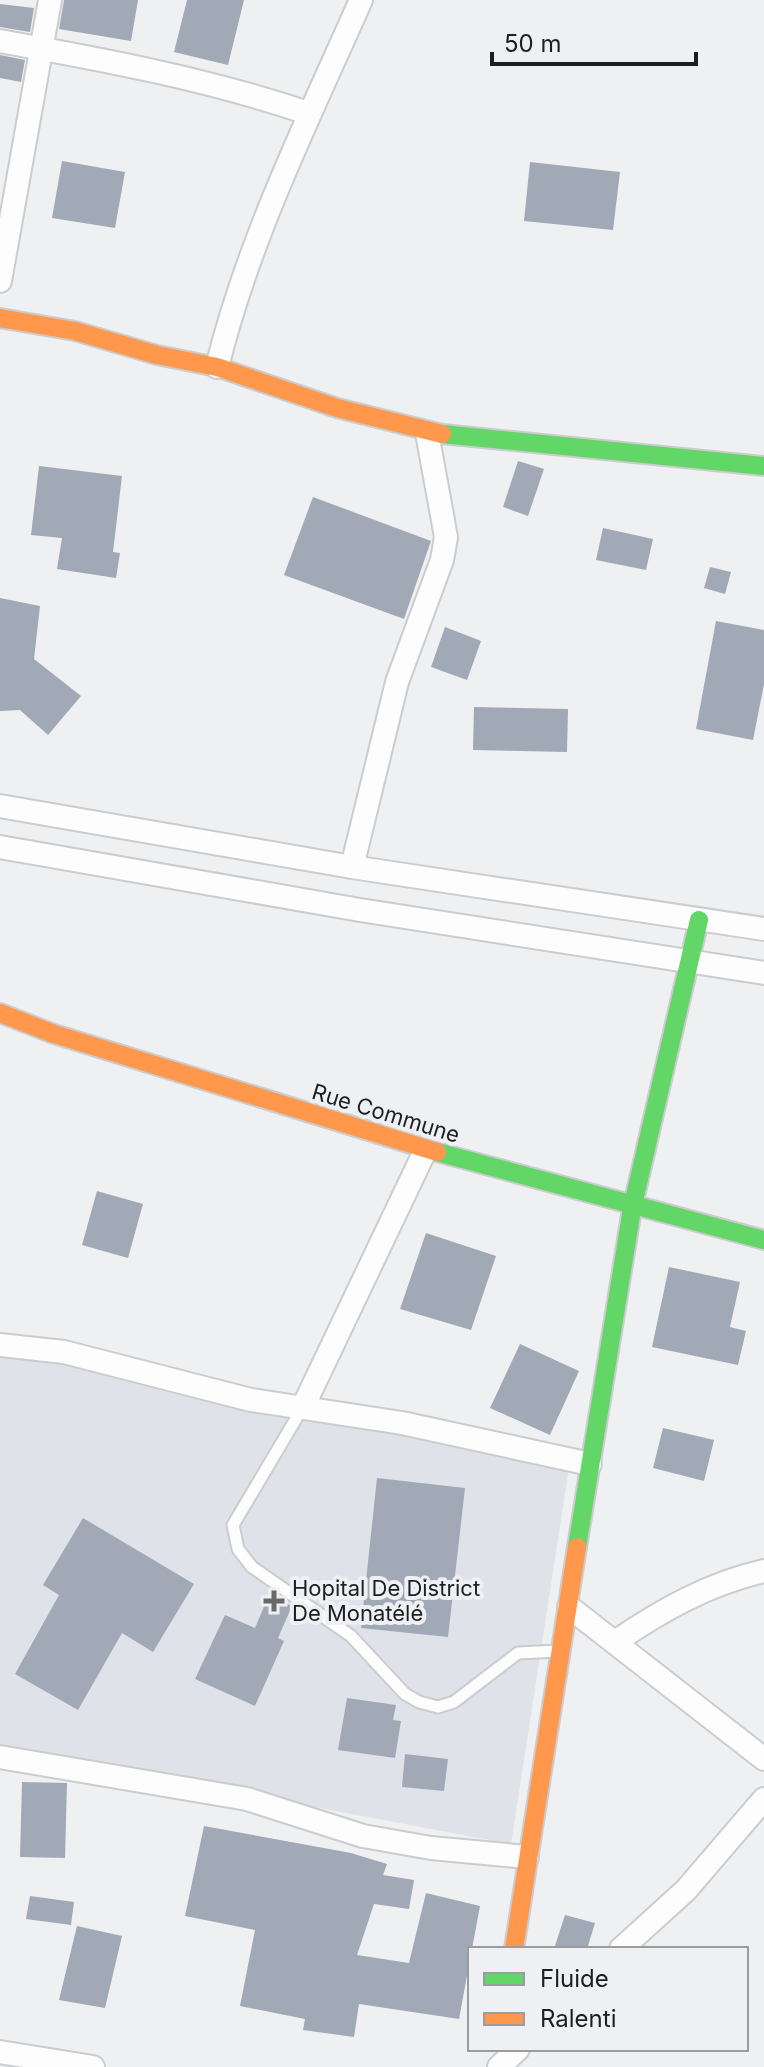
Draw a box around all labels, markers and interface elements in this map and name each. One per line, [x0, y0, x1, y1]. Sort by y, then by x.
scale bar [492, 16, 696, 66]
text: 50 m [504, 29, 562, 58]
street label: Rue Commune [309, 1078, 463, 1148]
place label: Hopital De District De Monatélé [292, 1575, 480, 1626]
marker: Hopital De District De Monatélé [263, 1590, 285, 1612]
legend [468, 1947, 748, 2051]
text: Fluide [540, 1964, 609, 1993]
text: Ralenti [540, 2004, 616, 2033]

